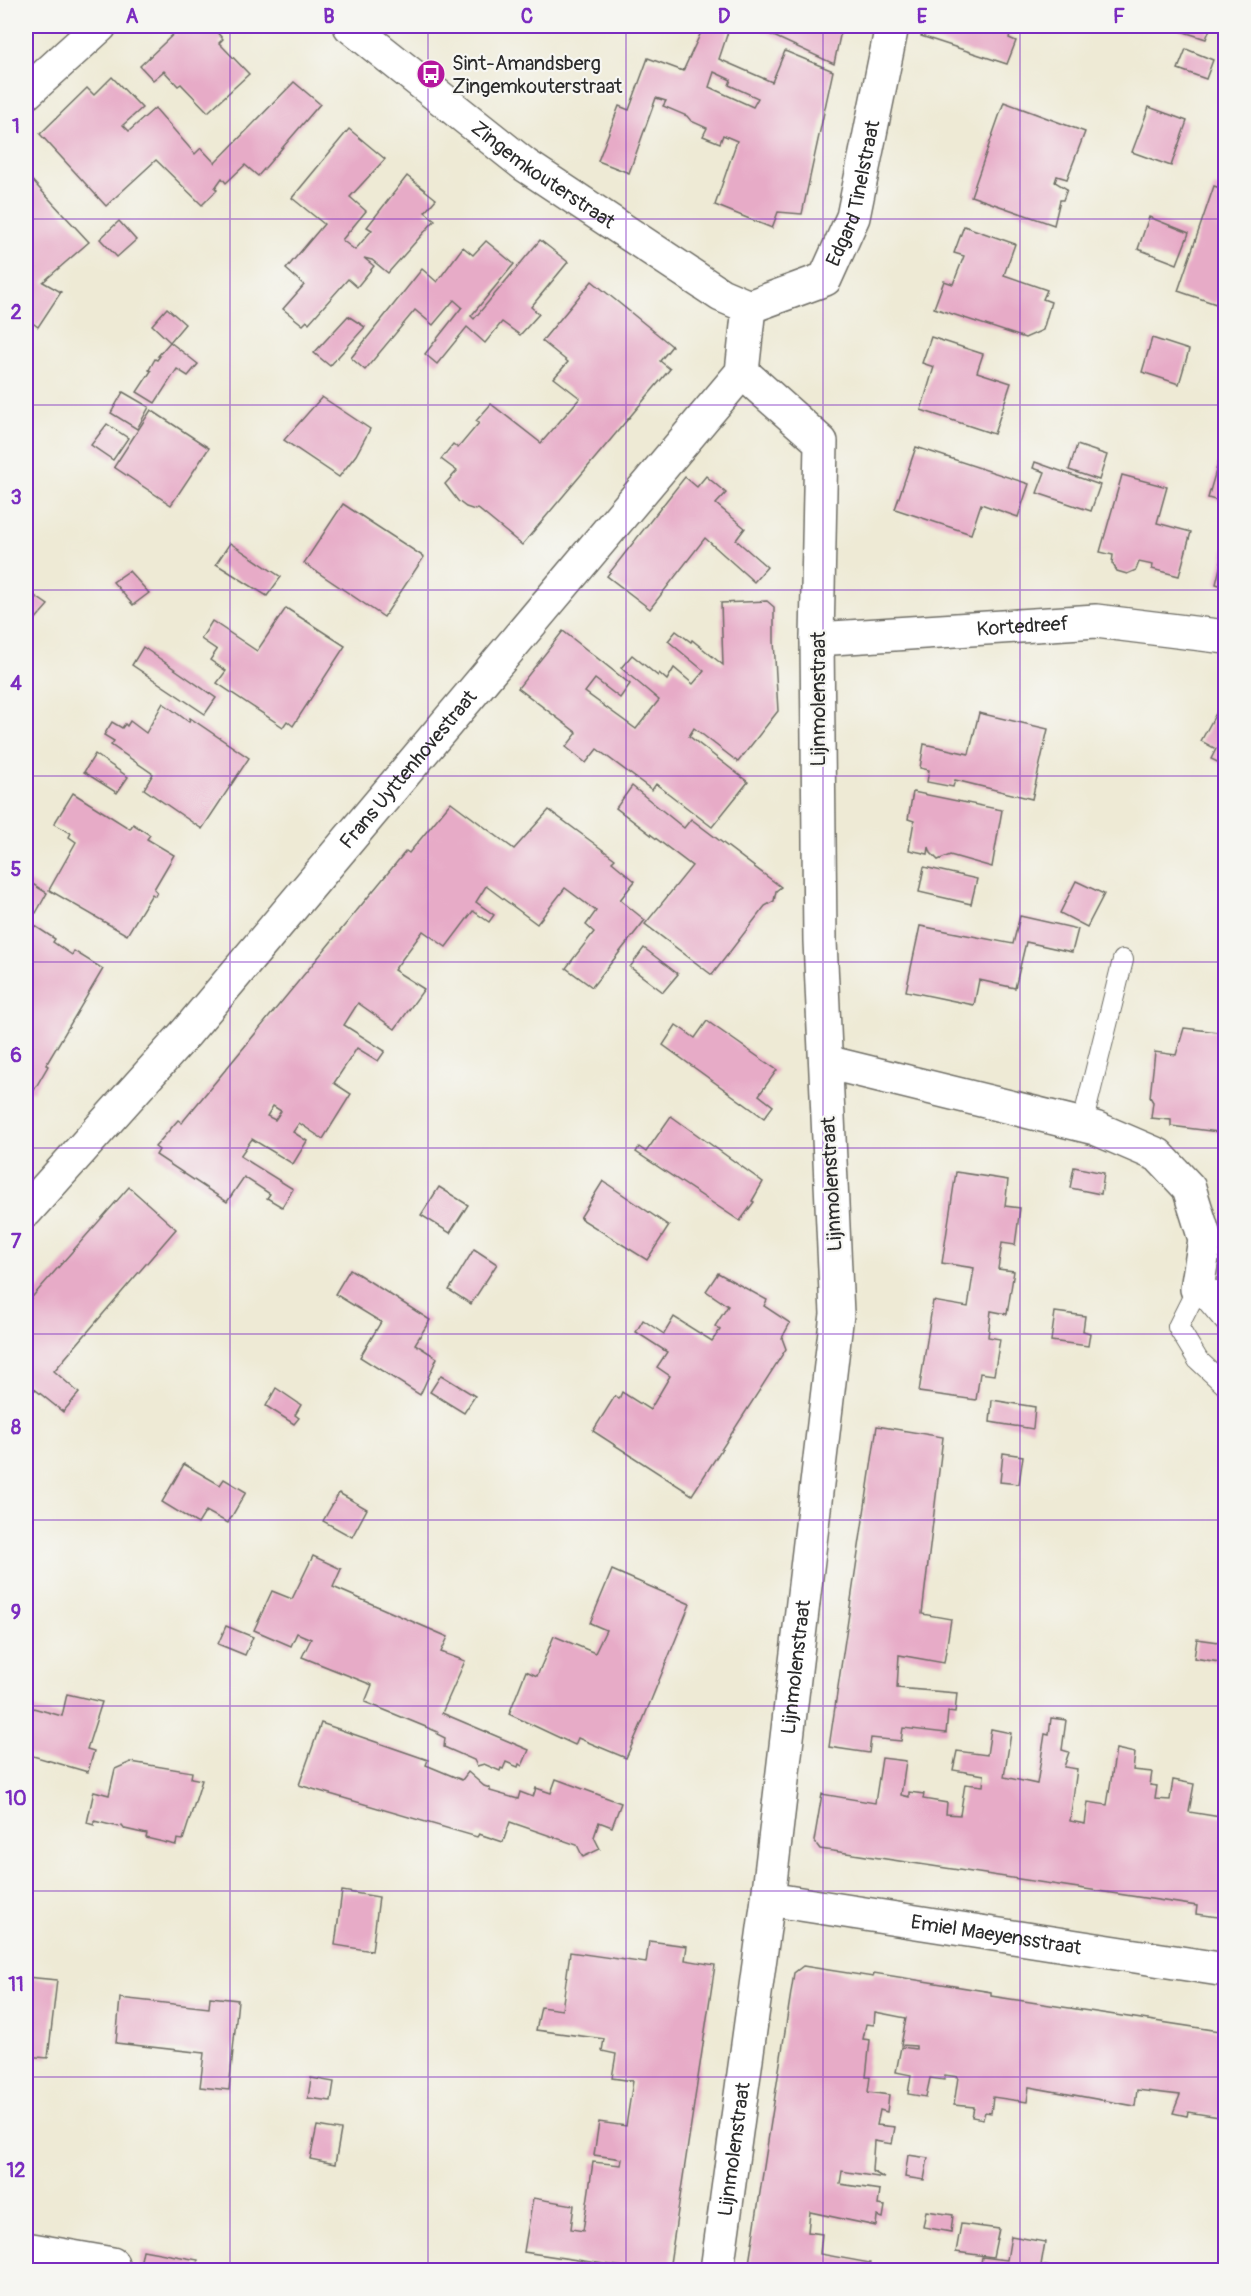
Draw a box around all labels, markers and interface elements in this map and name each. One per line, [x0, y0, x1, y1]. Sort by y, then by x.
text: A [126, 4, 139, 29]
text: B [323, 4, 335, 29]
text: C [521, 4, 533, 29]
text: D [718, 4, 731, 29]
text: E [917, 4, 928, 29]
text: F [1113, 4, 1125, 29]
place label: Sint-Amandsberg Zingemkouterstraat [452, 51, 623, 99]
bus stop icon: Sint-Amandsberg Zingemkouterstraat [415, 58, 447, 90]
text: 1 [12, 114, 20, 139]
street label: Zingemkouterstraat [466, 115, 620, 235]
street label: Edgard Tinelstraat [820, 117, 886, 270]
text: 2 [10, 300, 22, 325]
text: 3 [10, 485, 22, 510]
street label: Kortedreef [976, 611, 1069, 642]
street label: Lijnmolenstraat [806, 631, 831, 767]
text: 4 [10, 671, 22, 696]
street label: Frans Uyttenhovestraat [334, 684, 483, 854]
text: 5 [11, 857, 22, 882]
text: 6 [10, 1043, 22, 1068]
street label: Lijnmolenstraat [815, 1115, 848, 1252]
text: 7 [11, 1229, 22, 1254]
text: 8 [11, 1415, 21, 1440]
street label: Lijnmolenstraat [776, 1598, 816, 1736]
text: 9 [11, 1600, 21, 1625]
text: 10 [5, 1786, 27, 1811]
street label: Emiel Maeyensstraat [909, 1909, 1084, 1961]
text: 11 [8, 1972, 24, 1997]
street label: Lijnmolenstraat [713, 2080, 756, 2218]
text: 12 [7, 2158, 26, 2183]

